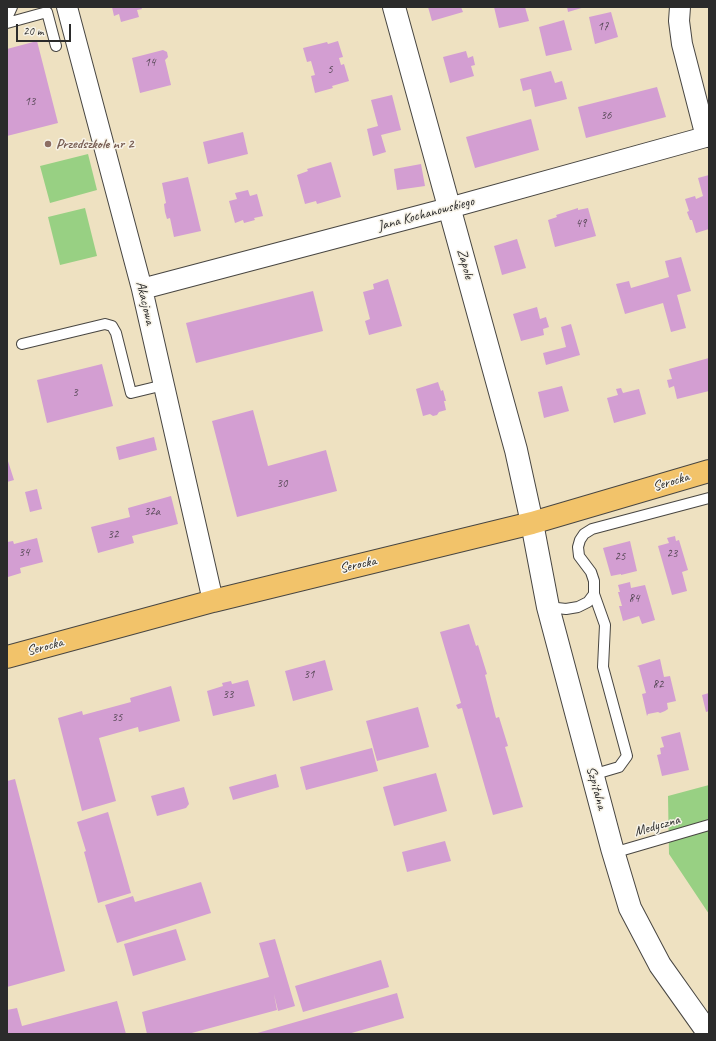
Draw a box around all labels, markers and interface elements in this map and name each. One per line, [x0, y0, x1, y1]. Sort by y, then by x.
scale bar [18, 16, 73, 42]
house number: 17 [598, 20, 608, 34]
text: 20 m [23, 23, 43, 39]
house number: 14 [145, 56, 155, 70]
house number: 5 [327, 63, 333, 77]
house number: 13 [25, 95, 35, 109]
house number: 36 [601, 109, 611, 123]
place label: Przedszkole nr 2 [56, 136, 134, 152]
marker: Przedszkole nr 2 [43, 139, 53, 149]
street label: Jana Kochanowskiego [376, 193, 476, 235]
house number: 49 [576, 217, 586, 231]
street label: Zapole [453, 247, 477, 281]
street label: Akacjowa [132, 280, 158, 326]
house number: 3 [72, 386, 78, 400]
street label: Serocka [651, 469, 691, 495]
house number: 30 [277, 477, 287, 491]
house number: 32a [144, 505, 160, 519]
house number: 32 [108, 528, 118, 542]
house number: 34 [19, 546, 29, 560]
house number: 23 [667, 547, 677, 561]
house number: 25 [615, 550, 625, 564]
street label: Serocka [338, 553, 378, 577]
house number: 84 [629, 592, 639, 606]
street label: Serocka [25, 634, 65, 660]
house number: 31 [304, 668, 314, 682]
house number: 82 [653, 678, 663, 692]
house number: 33 [223, 688, 233, 702]
house number: 35 [112, 711, 122, 725]
street label: Szpitalna [582, 765, 610, 811]
street label: Medyczna [632, 812, 682, 840]

